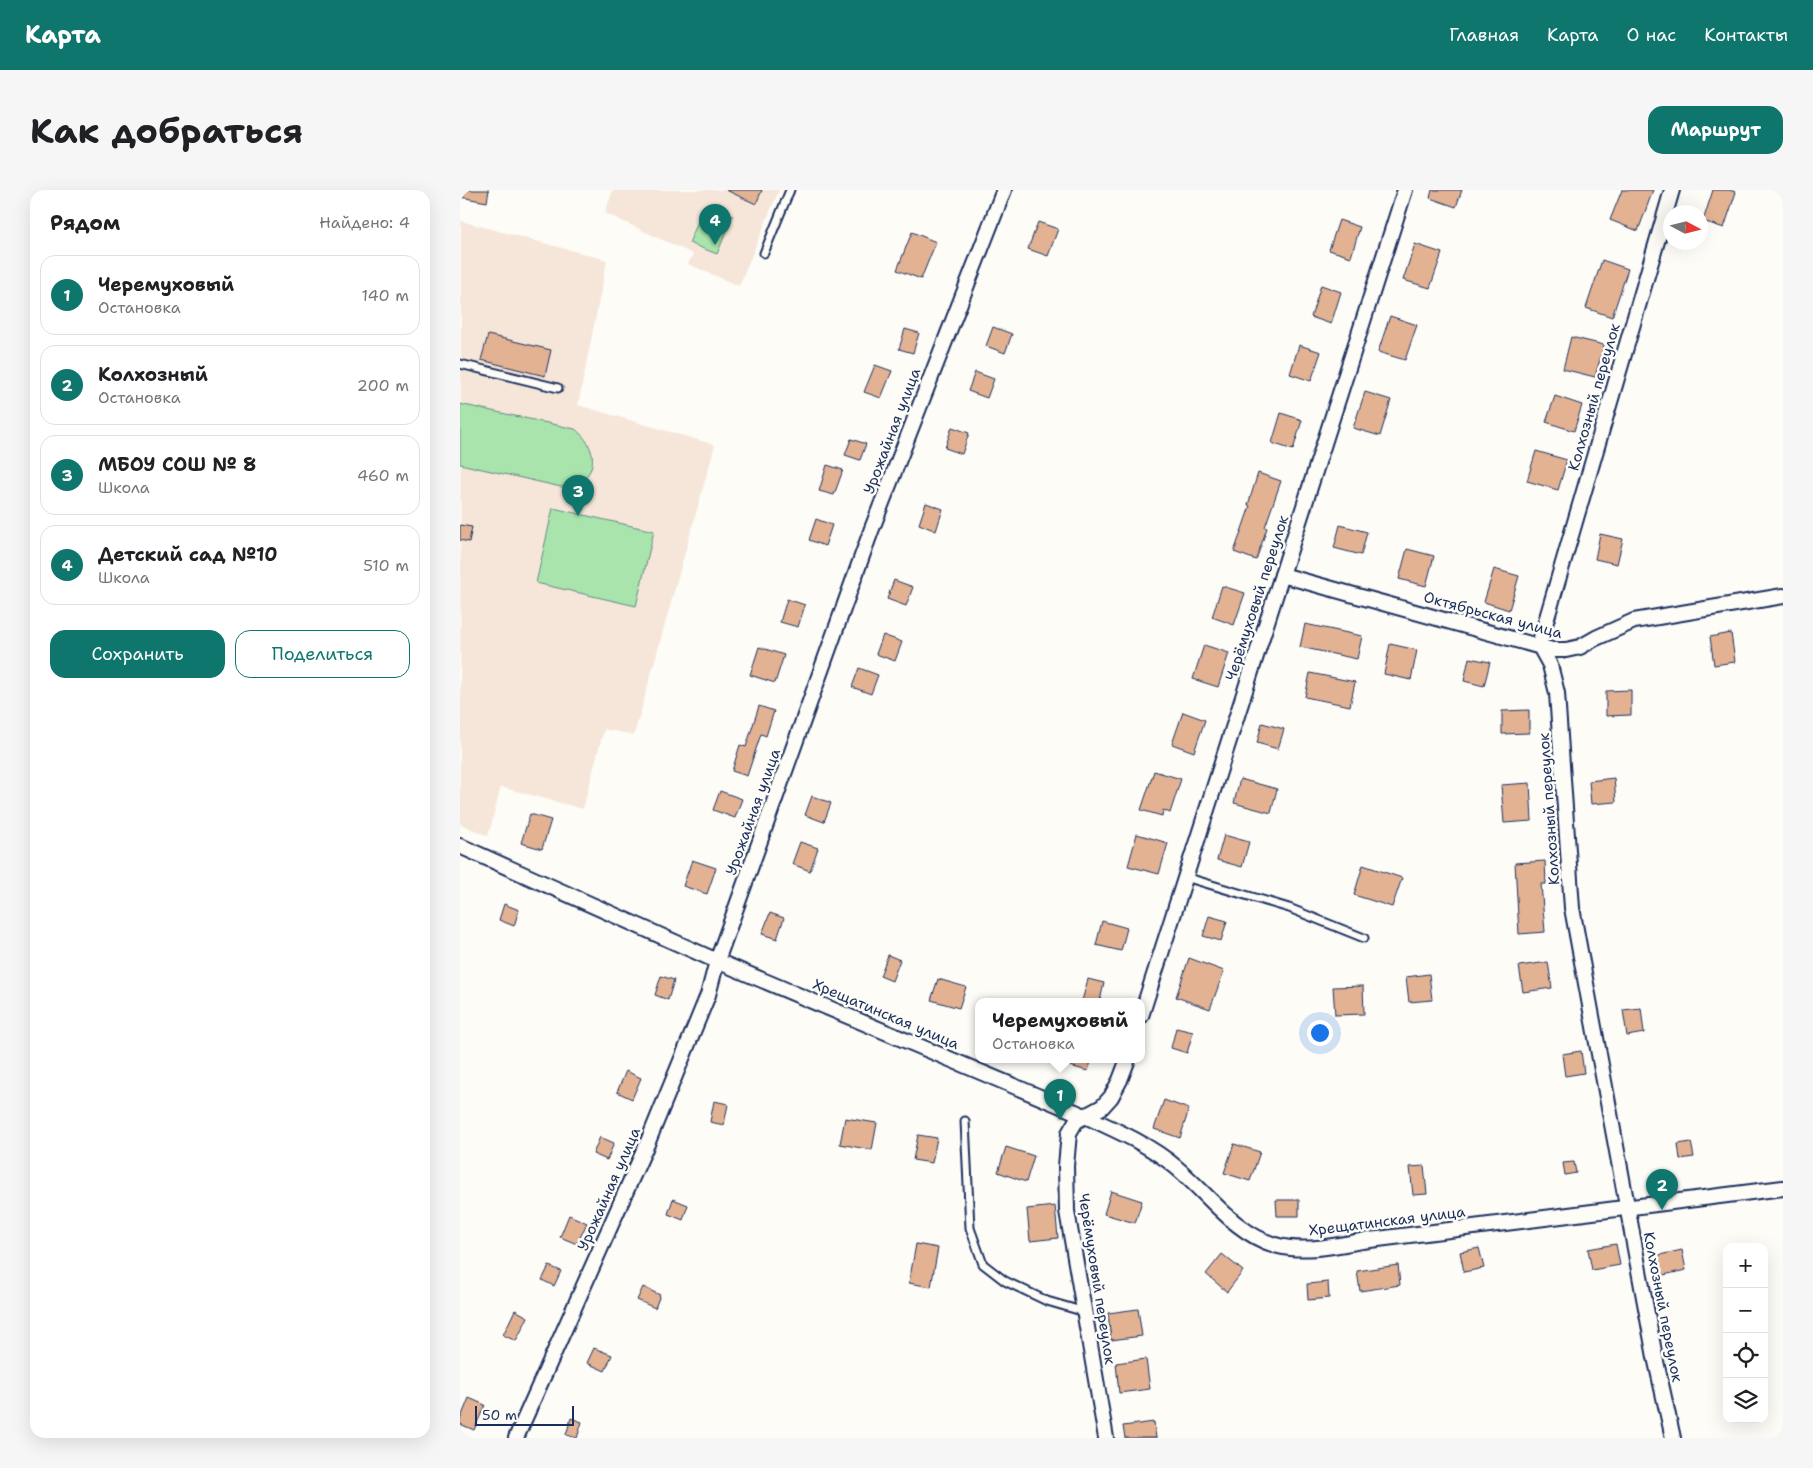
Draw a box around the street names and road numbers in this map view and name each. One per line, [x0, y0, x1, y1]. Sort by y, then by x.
street label: Колхозный переулок [1563, 321, 1625, 473]
street label: Урожайная улица [859, 365, 925, 497]
street label: Черёмуховый переулок [1221, 513, 1293, 683]
street label: Октябрьская улица [1421, 587, 1565, 643]
street label: Колхозный переулок [1534, 732, 1564, 886]
street label: Урожайная улица [721, 745, 785, 878]
street label: Хрещатинская улица [810, 974, 963, 1054]
street label: Урожайная улица [573, 1123, 646, 1254]
street label: Черёмуховый переулок [1074, 1192, 1120, 1366]
street label: Хрещатинская улица [1308, 1201, 1467, 1241]
street label: Колхозный переулок [1639, 1230, 1687, 1384]

